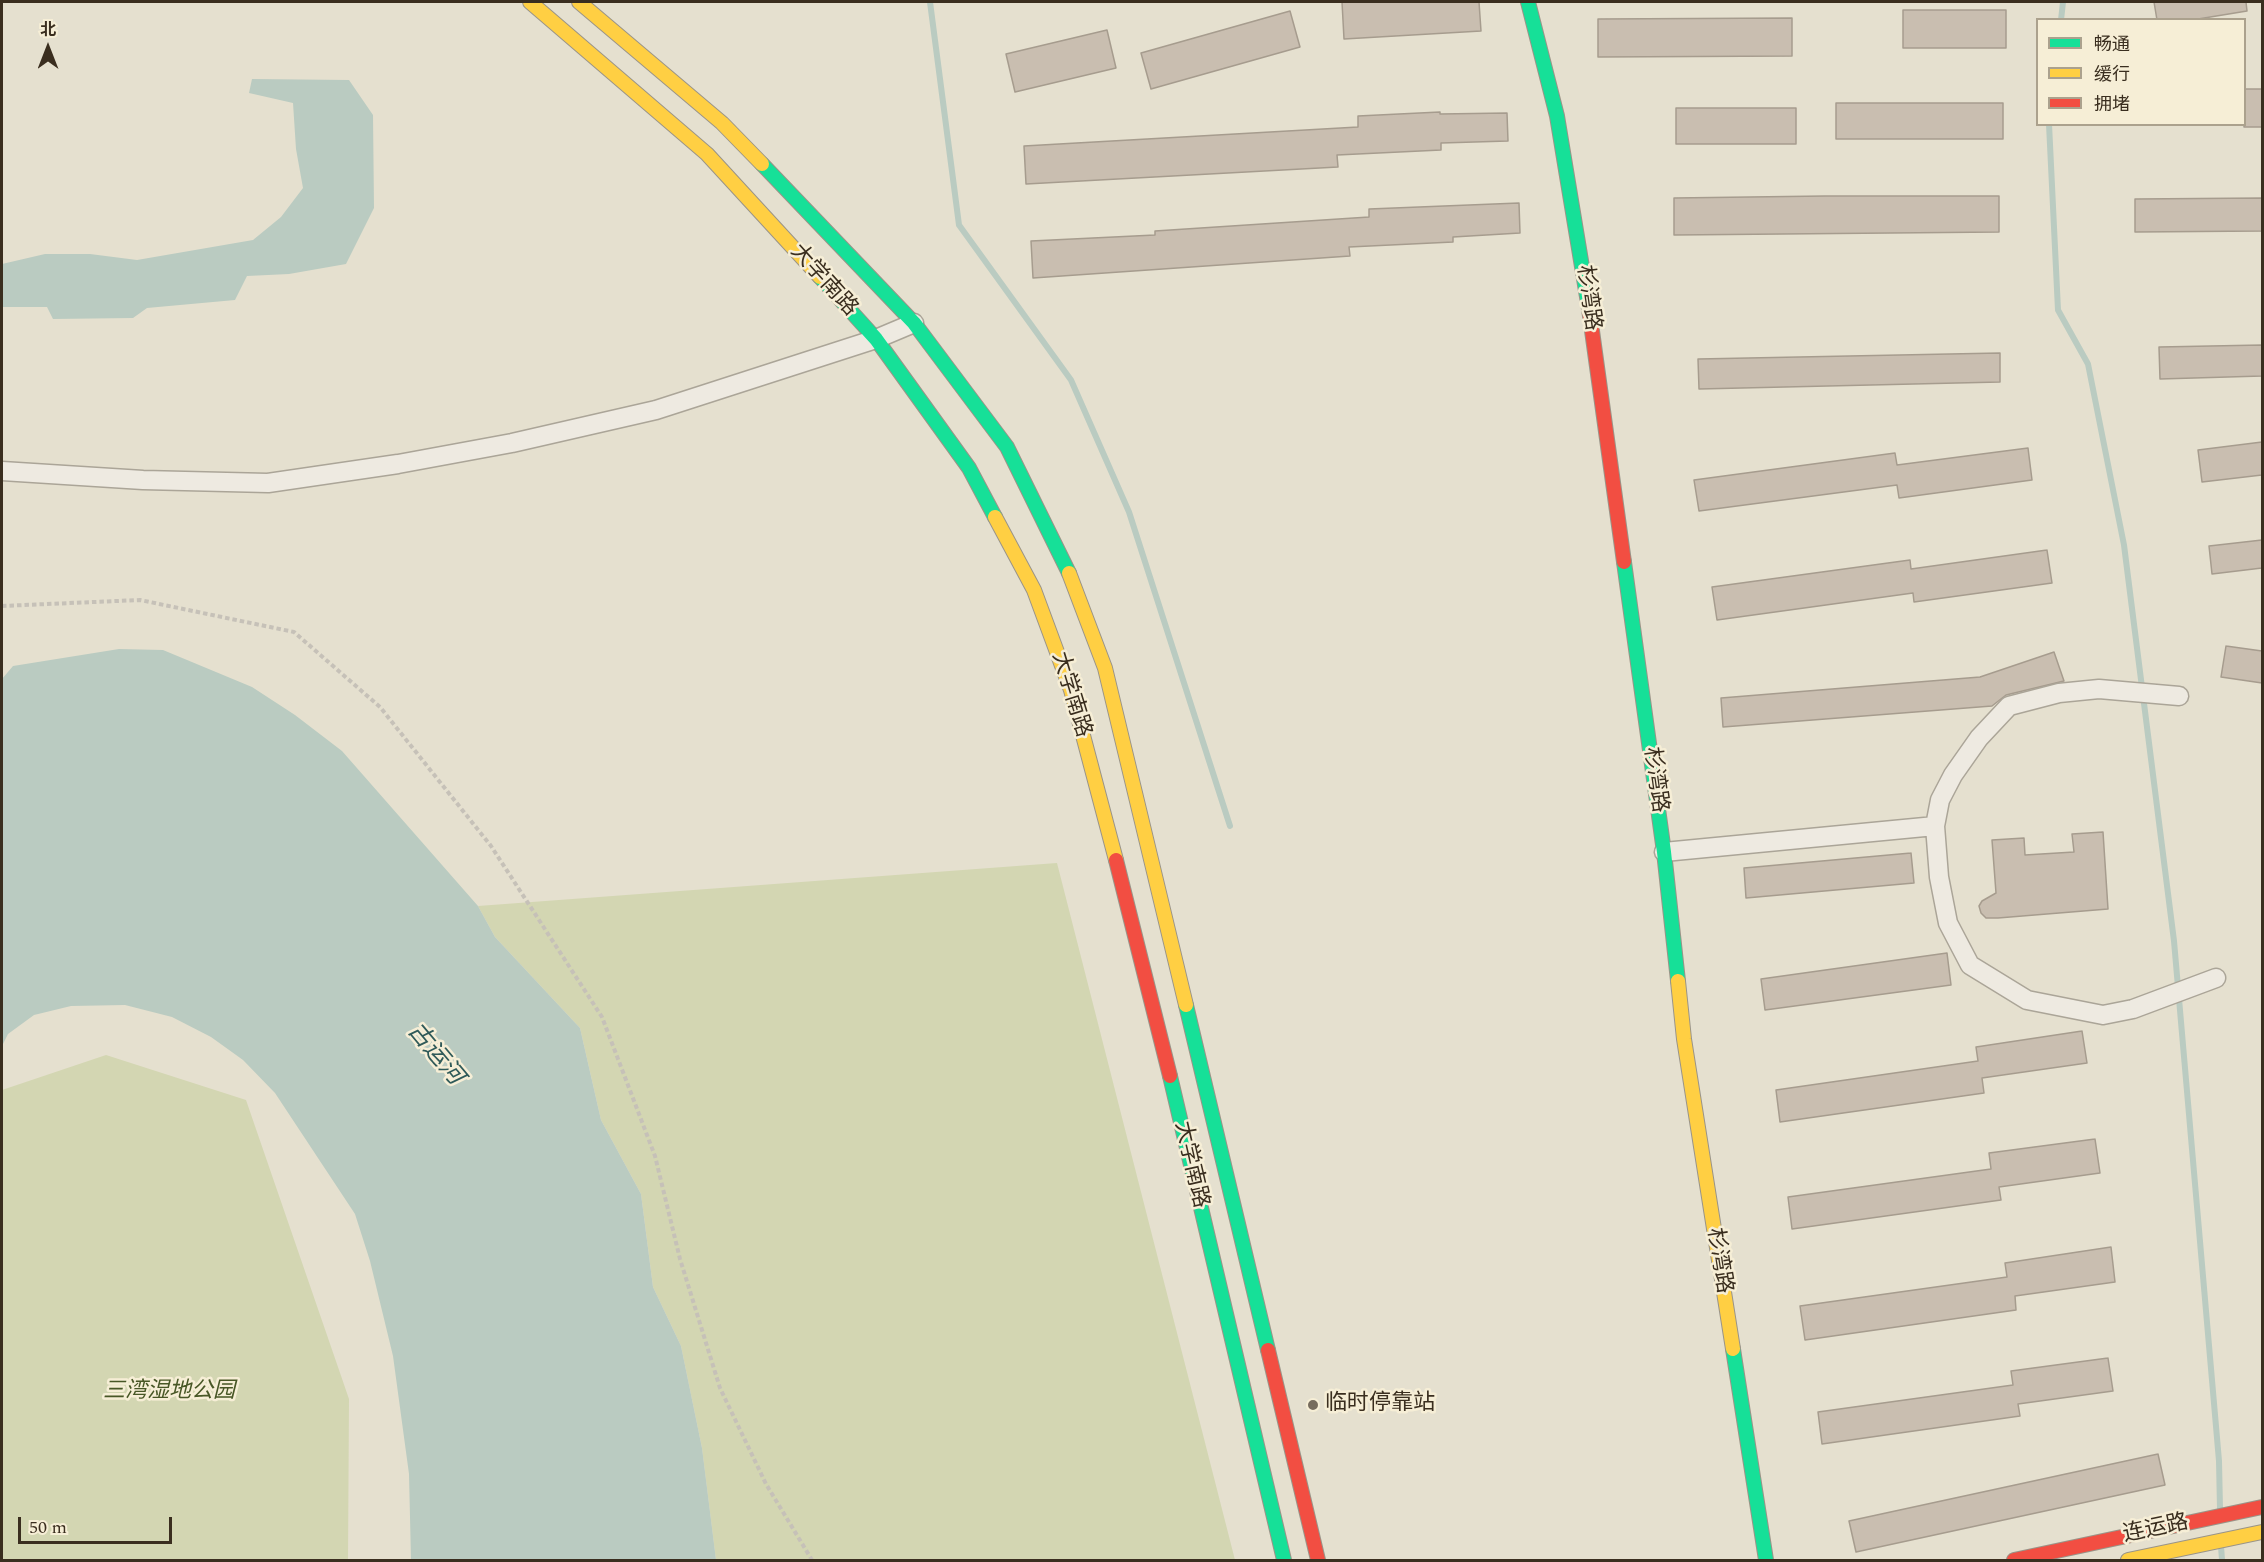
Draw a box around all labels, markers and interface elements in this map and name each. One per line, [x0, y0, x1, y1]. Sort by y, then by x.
north arrow [18, 18, 78, 78]
text: 北 [40, 18, 56, 42]
legend [2036, 18, 2246, 126]
text: 畅通 [2094, 31, 2130, 58]
text: 缓行 [2094, 61, 2130, 88]
text: 拥堵 [2094, 91, 2130, 118]
street label: 大学南路 [784, 239, 862, 323]
street label: 杉湾路 [1569, 263, 1605, 333]
street label: 大学南路 [1045, 649, 1095, 741]
street label: 杉湾路 [1636, 745, 1672, 815]
water label: 古运河 [400, 1018, 468, 1092]
street label: 大学南路 [1167, 1119, 1213, 1211]
street label: 杉湾路 [1700, 1226, 1736, 1296]
park label: 三湾湿地公园 [103, 1380, 235, 1406]
place label: 临时停靠站 [1325, 1392, 1435, 1418]
marker: 临时停靠站 [1306, 1398, 1320, 1412]
scale bar [21, 1505, 176, 1543]
street label: 连运路 [2121, 1510, 2191, 1550]
text: 50 m [29, 1514, 67, 1541]

